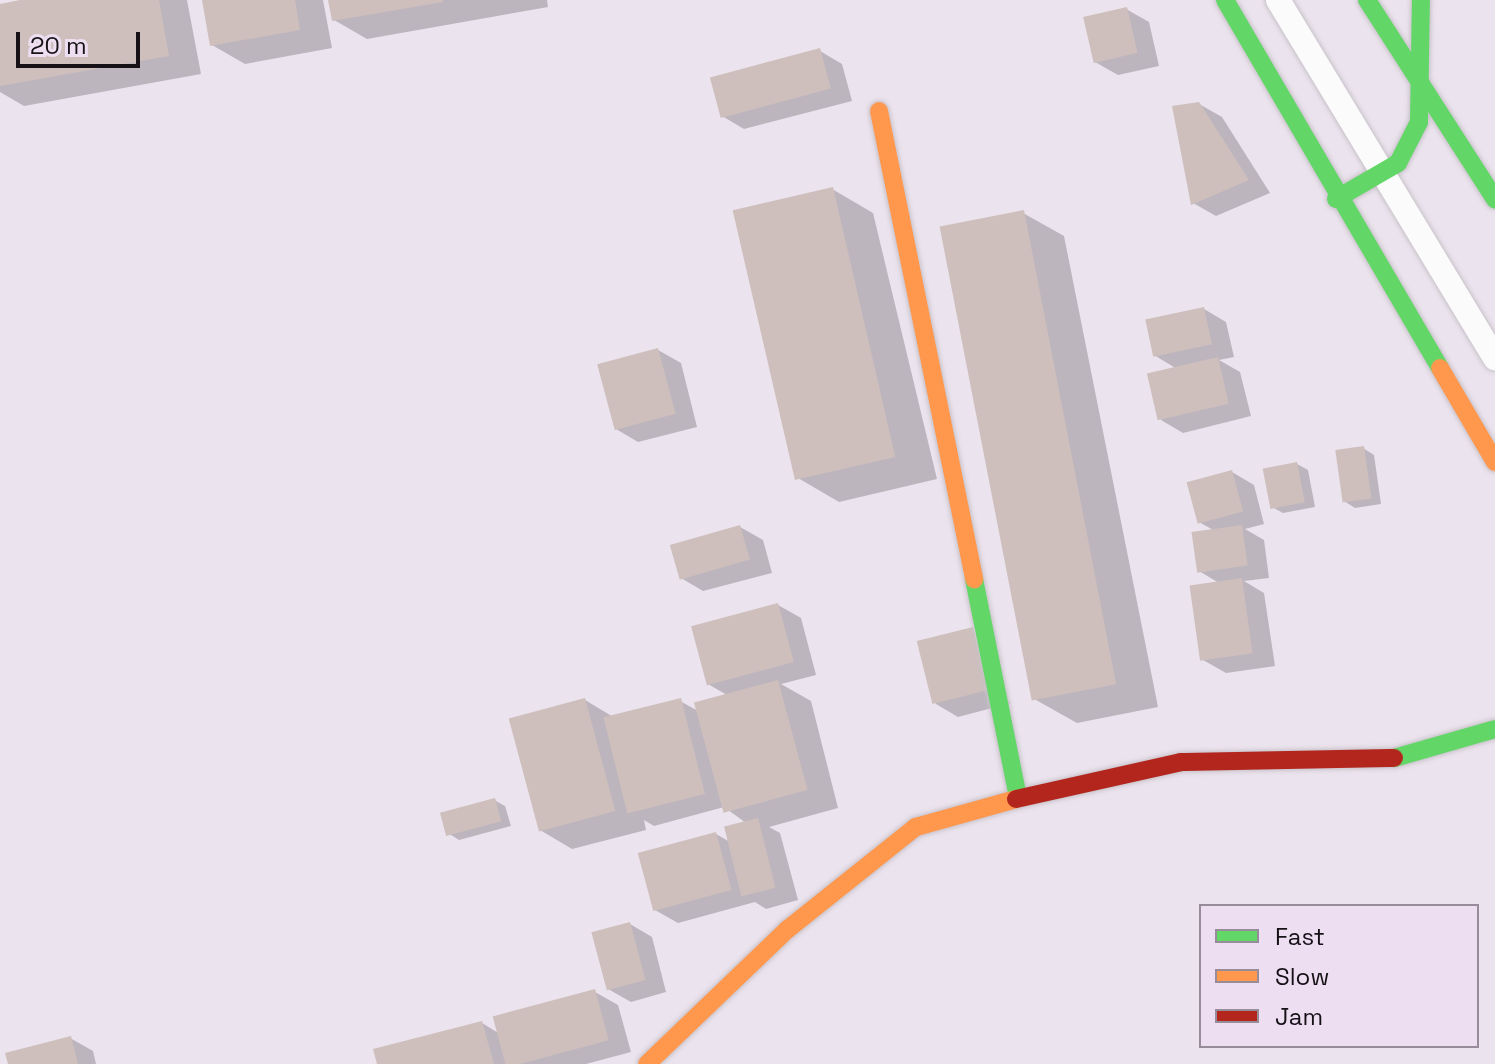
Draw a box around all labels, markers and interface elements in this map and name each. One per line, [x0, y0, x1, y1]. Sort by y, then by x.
scale bar [20, 16, 144, 66]
text: 20 m [30, 30, 87, 61]
legend [1199, 904, 1479, 1048]
text: Fast [1275, 921, 1325, 952]
text: Slow [1275, 961, 1329, 992]
text: Jam [1275, 1001, 1323, 1032]

